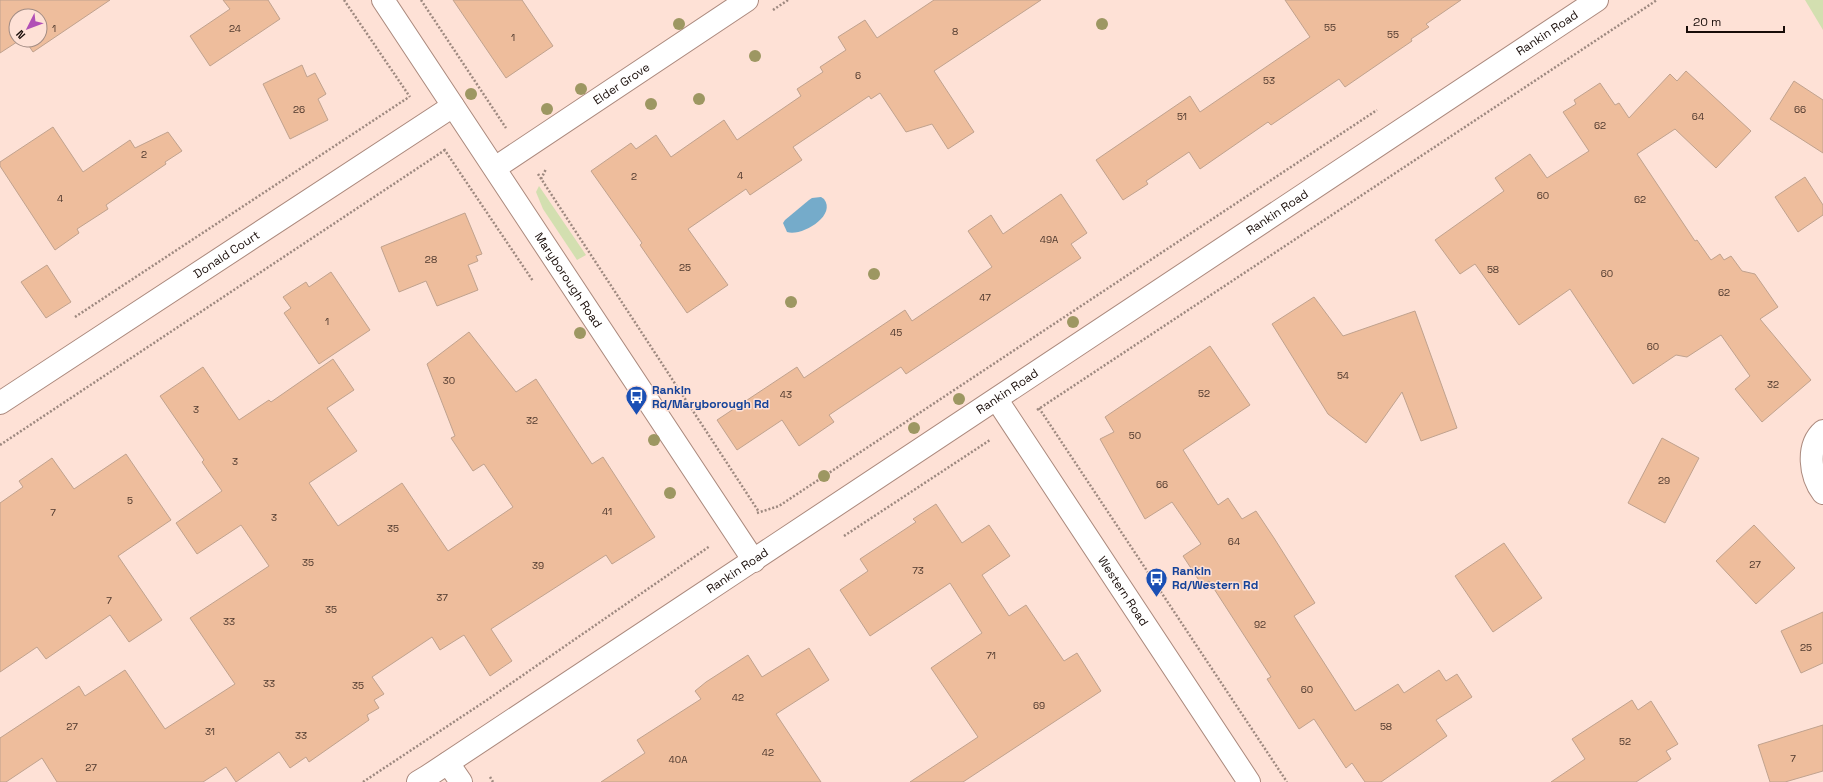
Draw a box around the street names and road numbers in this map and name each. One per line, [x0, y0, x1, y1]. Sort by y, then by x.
street label: Rankin Road [1513, 7, 1581, 59]
street label: Elder Grove [590, 59, 653, 108]
street label: Rankin Road [1243, 186, 1311, 239]
street label: Donald Court [190, 227, 263, 282]
street label: Maryborough Road [531, 230, 606, 331]
street label: Rankin Road [973, 365, 1041, 418]
street label: Rankin Road [703, 544, 771, 597]
street label: Western Road [1094, 553, 1152, 629]

